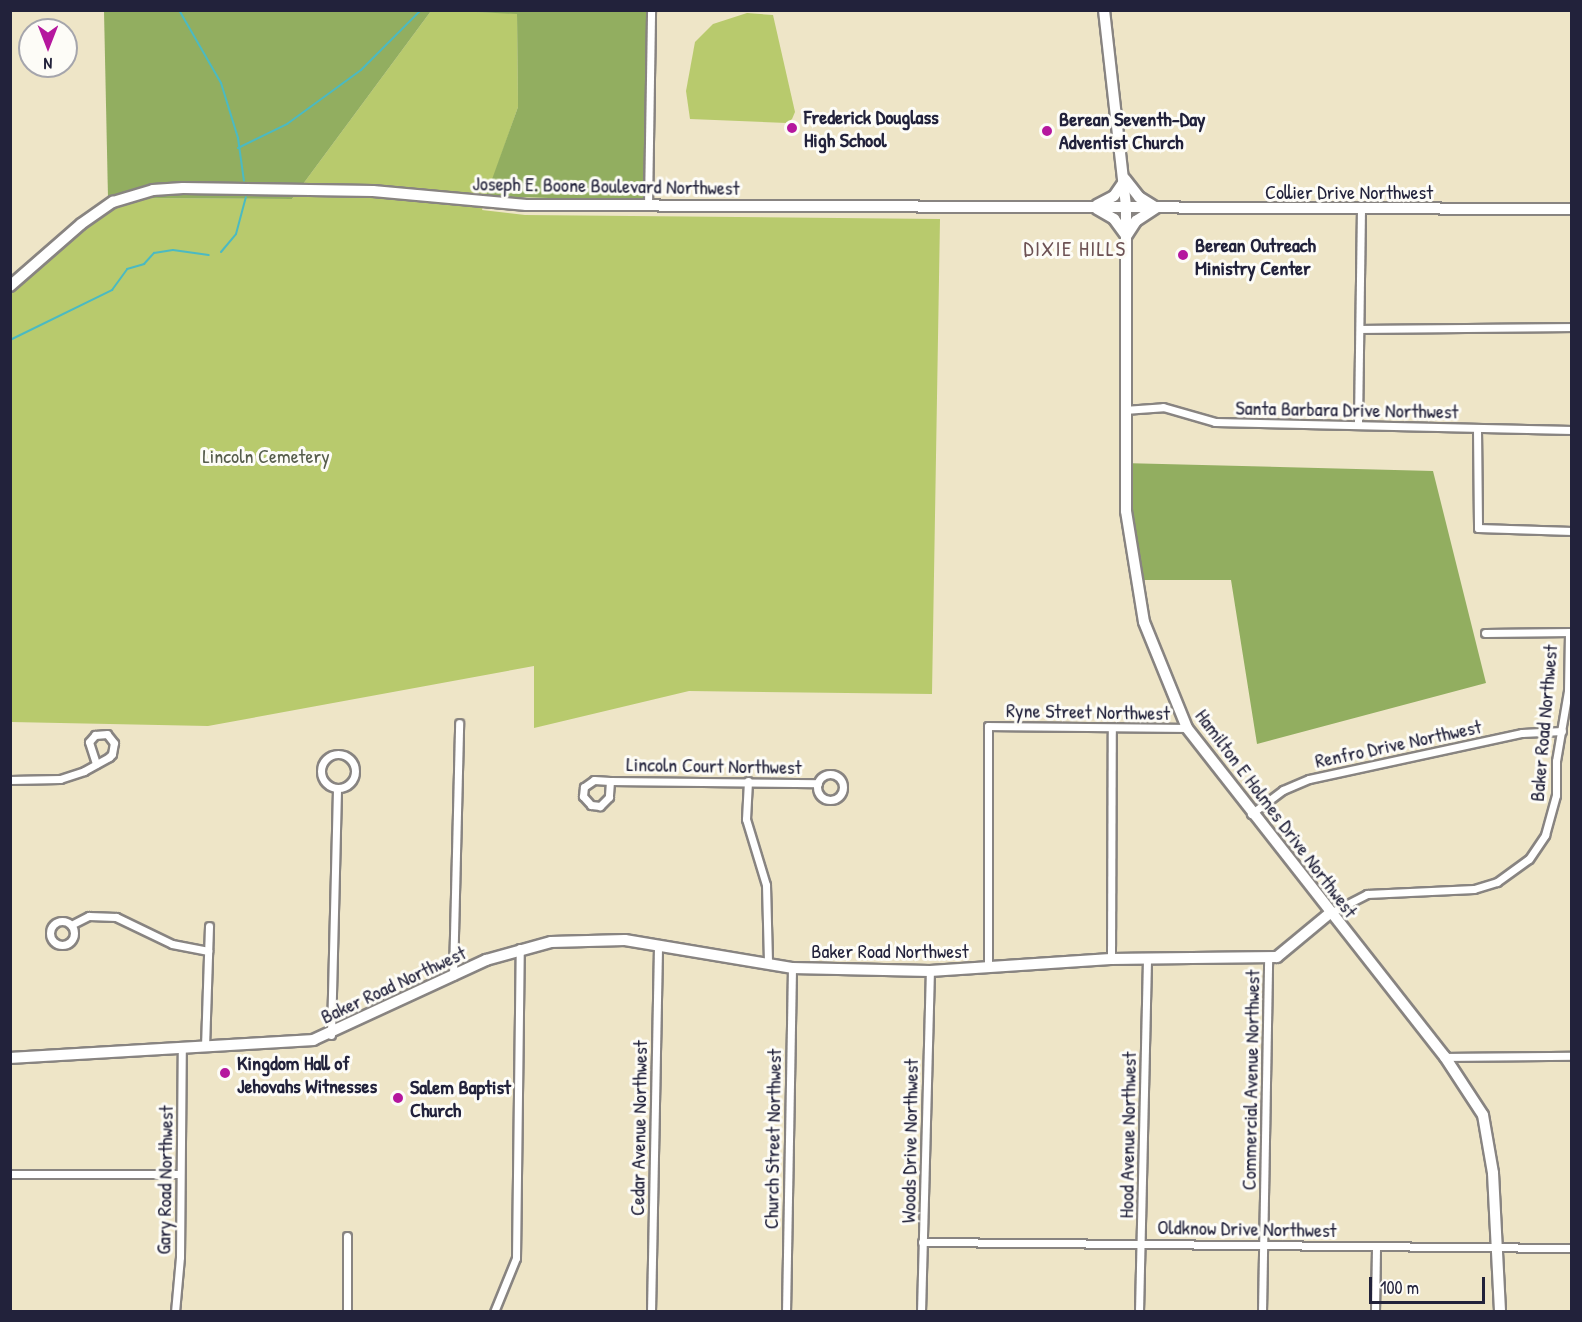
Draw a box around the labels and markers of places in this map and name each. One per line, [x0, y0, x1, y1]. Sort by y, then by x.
place label: Frederick Douglass High School [804, 104, 939, 151]
place label: Berean Seventh-Day Adventist Church [1059, 107, 1206, 154]
marker: Frederick Douglass High School [785, 121, 799, 135]
marker: Berean Seventh-Day Adventist Church [1040, 124, 1054, 138]
place label: Berean Outreach Ministry Center [1195, 232, 1316, 279]
marker: Berean Outreach Ministry Center [1176, 248, 1190, 262]
place label: Kingdom Hall of Jehovahs Witnesses [237, 1050, 377, 1097]
marker: Kingdom Hall of Jehovahs Witnesses [218, 1066, 232, 1080]
place label: Salem Baptist Church [410, 1074, 511, 1121]
marker: Salem Baptist Church [391, 1091, 405, 1105]

